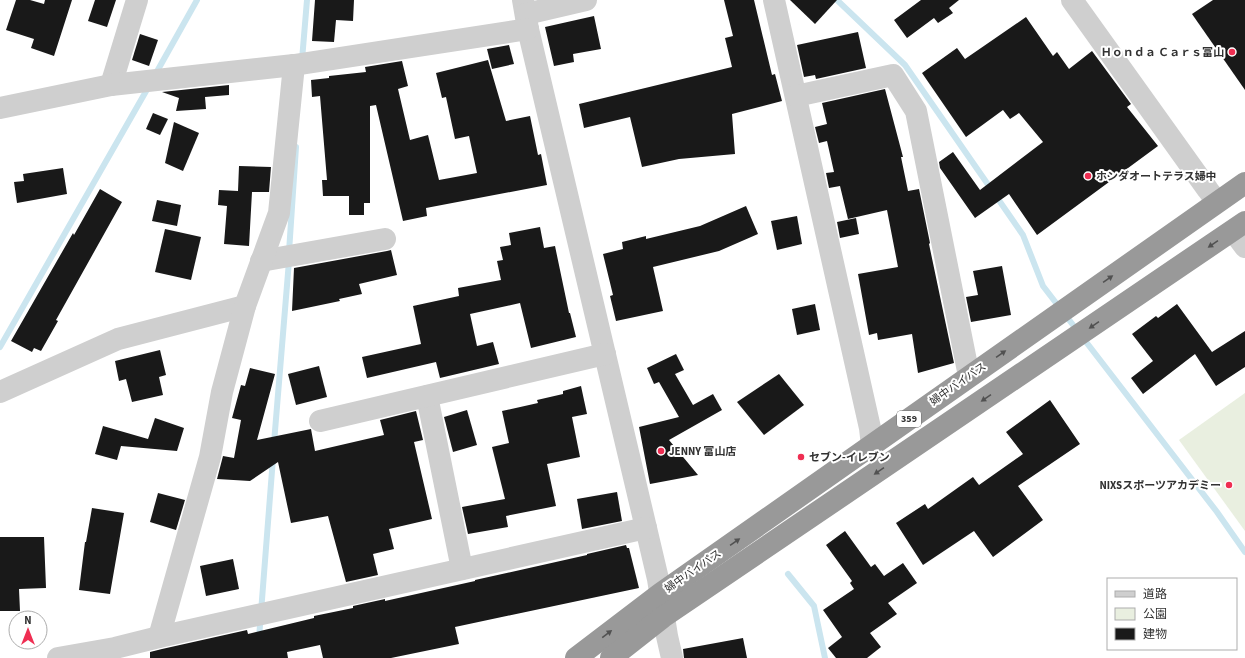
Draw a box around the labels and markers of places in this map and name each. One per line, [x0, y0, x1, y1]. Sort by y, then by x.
place label: Ｈｏｎｄａ Ｃａｒｓ富山 [1101, 45, 1224, 60]
marker: Ｈｏｎｄａ Ｃａｒｓ富山 [1227, 47, 1237, 57]
place label: ホンダオートテラス婦中 [1096, 169, 1217, 184]
marker: ホンダオートテラス婦中 [1083, 171, 1093, 181]
place label: JENNY 富山店 [669, 444, 736, 459]
marker: JENNY 富山店 [656, 446, 666, 456]
place label: セブン-イレブン [809, 450, 890, 465]
marker: セブン-イレブン [796, 452, 806, 462]
place label: NIXSスポーツアカデミー [1099, 478, 1221, 493]
marker: NIXSスポーツアカデミー [1224, 480, 1234, 490]

